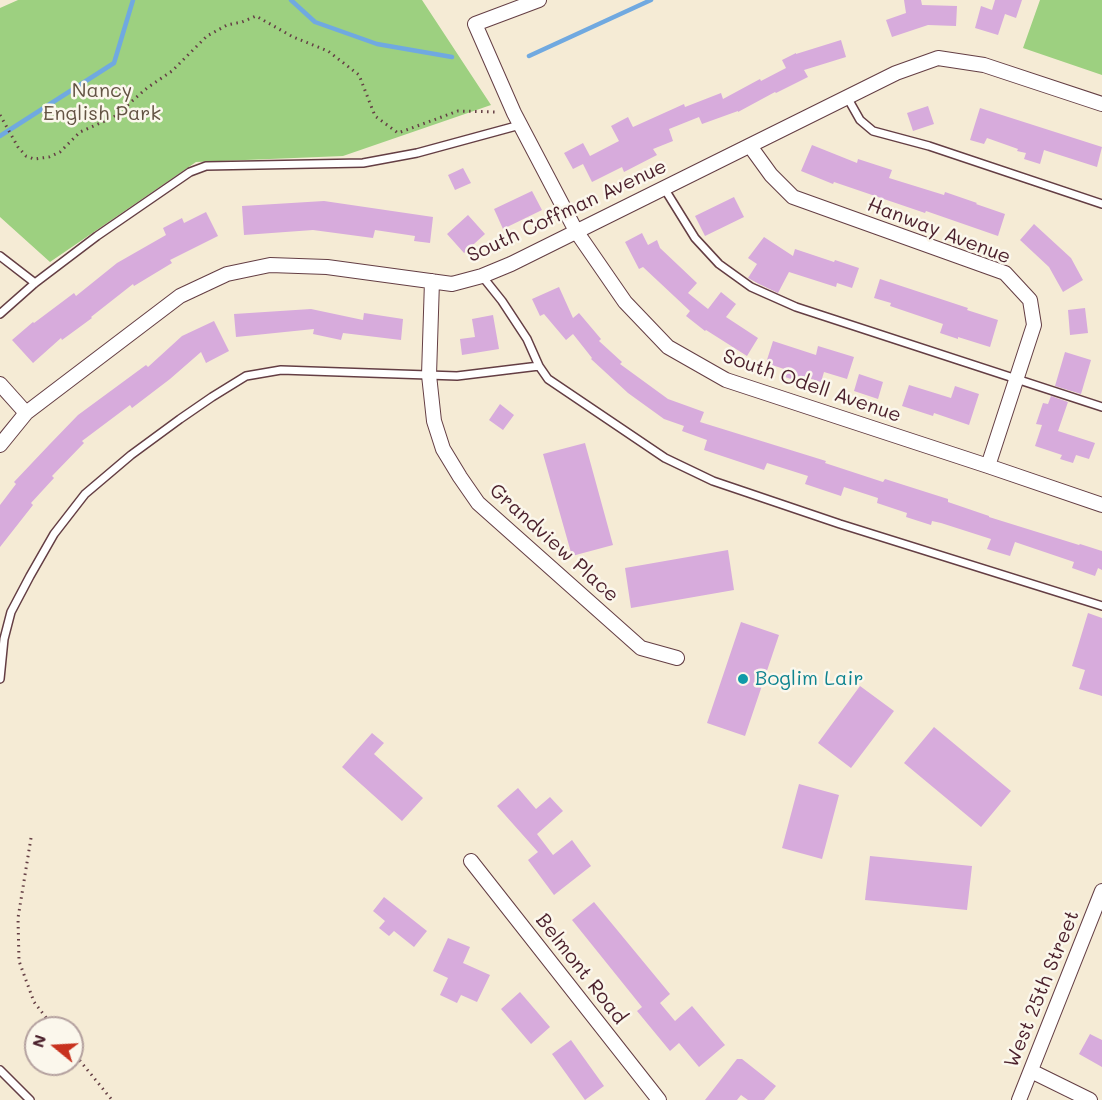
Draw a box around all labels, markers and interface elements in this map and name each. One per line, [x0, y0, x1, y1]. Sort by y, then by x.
park label: Nancy English Park [43, 79, 161, 126]
street label: South Coffman Avenue [463, 154, 671, 268]
street label: Hanway Avenue [864, 193, 1014, 269]
street label: South Odell Avenue [720, 344, 904, 428]
street label: Grandview Place [484, 479, 624, 607]
place label: Boglim Lair [755, 667, 863, 691]
marker: Boglim Lair [736, 672, 750, 686]
street label: West 25th Street [999, 907, 1085, 1071]
street label: Belmont Road [530, 909, 632, 1029]
north arrow [24, 1016, 84, 1076]
text: N [26, 1032, 50, 1050]

